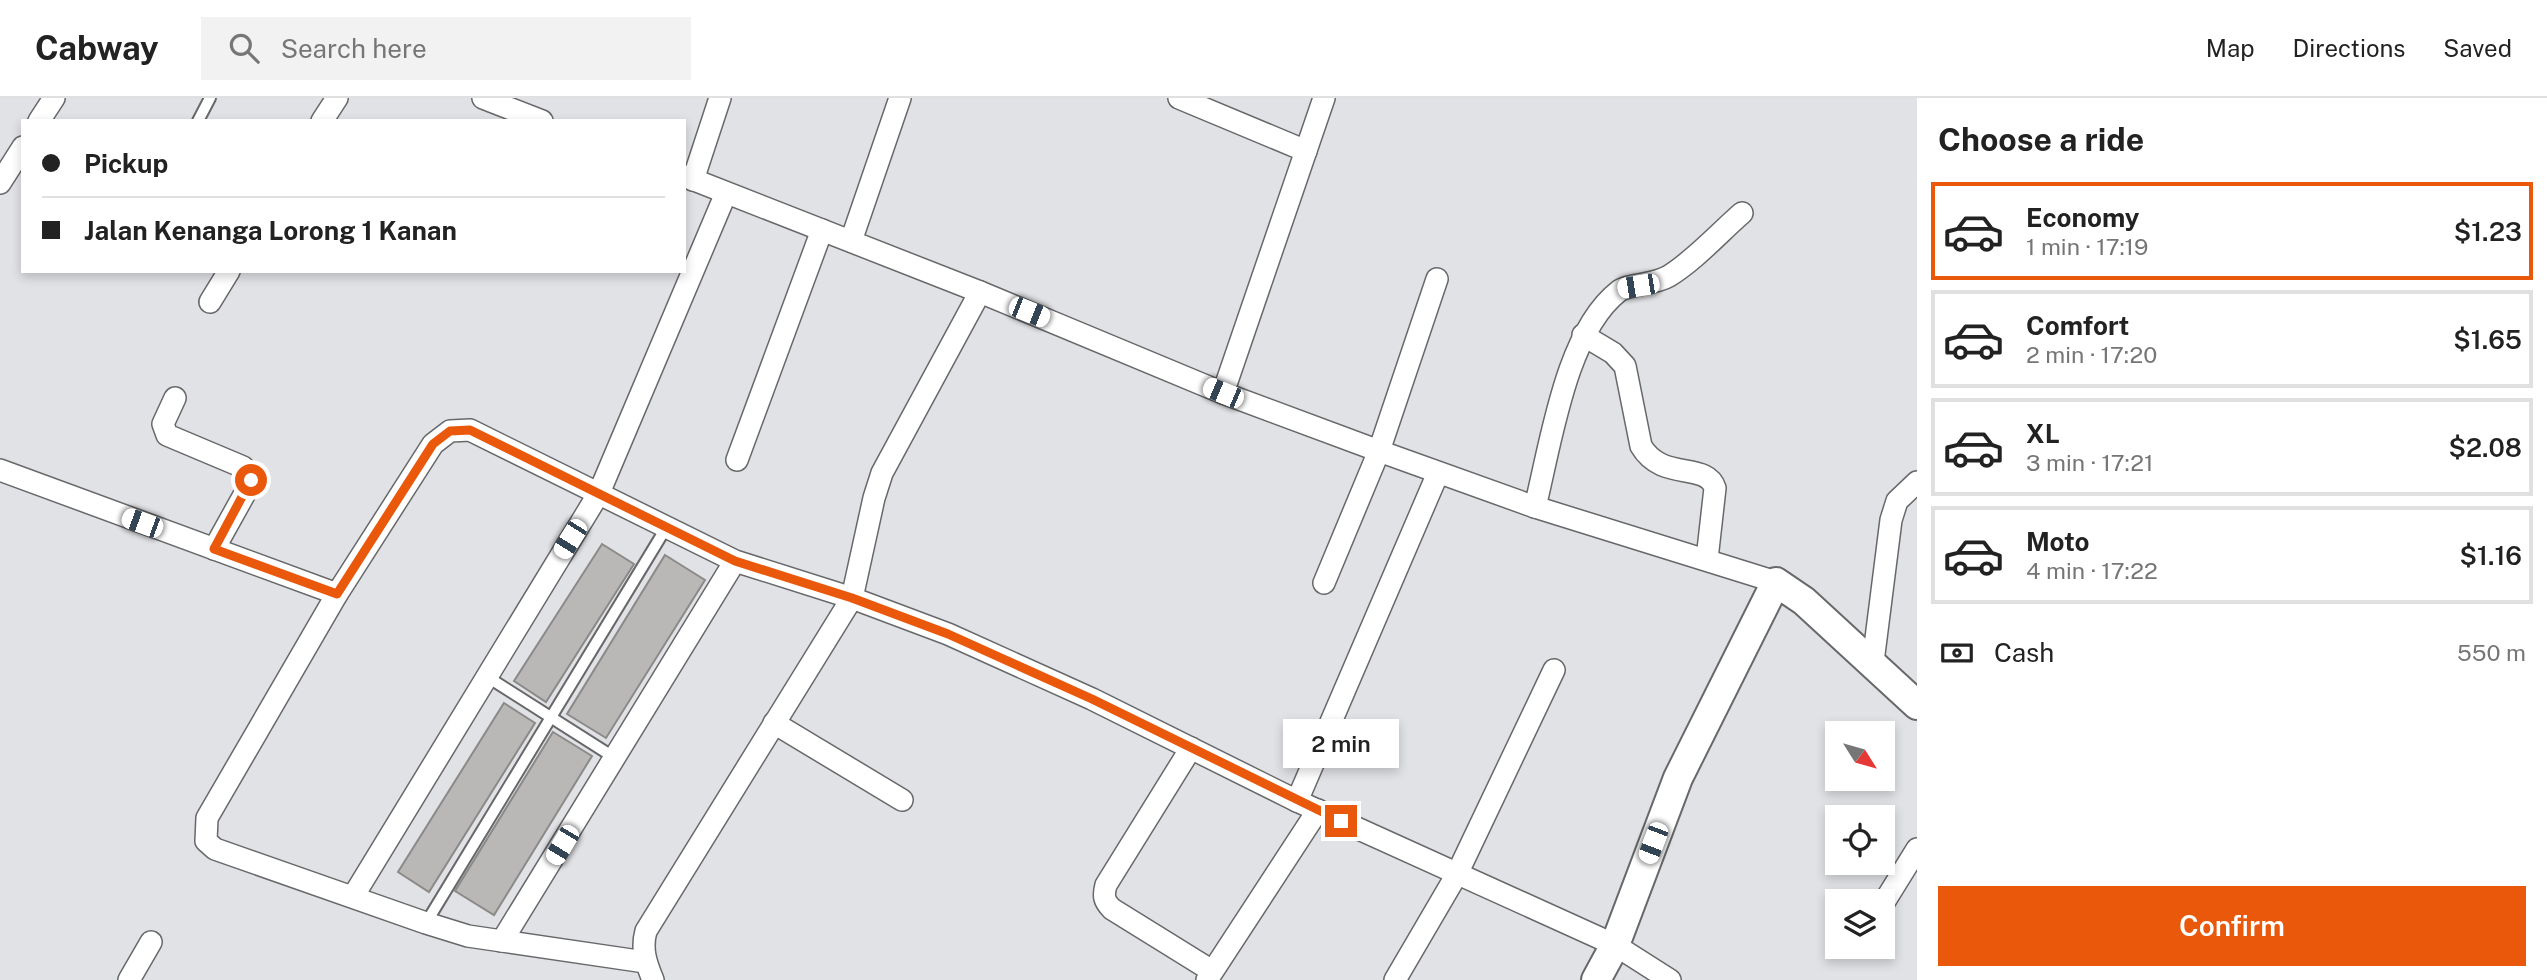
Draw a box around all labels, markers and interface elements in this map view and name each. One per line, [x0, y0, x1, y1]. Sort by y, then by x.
search box [201, 17, 691, 80]
text: Cabway [35, 29, 159, 67]
icon: search [225, 29, 263, 67]
text: Search here [281, 33, 427, 64]
text: Map [2206, 34, 2255, 62]
text: Directions [2293, 34, 2405, 62]
text: Saved [2443, 34, 2512, 62]
text: Choose a ride [1938, 121, 2144, 158]
text: Pickup [84, 148, 168, 179]
icon: car [1942, 200, 2005, 263]
text: Economy [2026, 202, 2139, 233]
text: Jalan Kenanga Lorong 1 Kanan [84, 215, 457, 246]
text: $1.23 [2454, 216, 2522, 247]
text: 1 min · 17:19 [2026, 233, 2148, 260]
car [1616, 272, 1661, 300]
car [1006, 294, 1053, 330]
icon: car [1942, 308, 2005, 371]
text: Comfort [2026, 310, 2129, 341]
text: $1.65 [2453, 324, 2522, 355]
text: 2 min · 17:20 [2026, 341, 2157, 368]
car [1200, 375, 1247, 411]
icon: car [1942, 416, 2005, 479]
text: XL [2026, 418, 2060, 449]
text: $2.08 [2449, 432, 2522, 463]
text: 3 min · 17:21 [2026, 449, 2153, 476]
route start [235, 464, 267, 496]
car [119, 506, 166, 540]
car [550, 516, 591, 562]
icon: car [1942, 524, 2005, 587]
text: Moto [2026, 526, 2089, 557]
text: $1.16 [2460, 540, 2522, 571]
text: 4 min · 17:22 [2026, 557, 2158, 584]
icon: cash [1938, 634, 1976, 672]
text: Cash [1994, 637, 2054, 668]
text: 550 m [2457, 639, 2526, 666]
callout: 2 min [1283, 720, 1399, 768]
north arrow [1825, 721, 1895, 791]
map controls [1825, 721, 1895, 959]
text: 2 min [1311, 730, 1371, 757]
route end [1325, 805, 1357, 837]
button: locate [1825, 805, 1895, 875]
car [1636, 820, 1671, 866]
car [543, 822, 582, 868]
button: Confirm [1938, 886, 2526, 966]
button: layers [1825, 889, 1895, 959]

